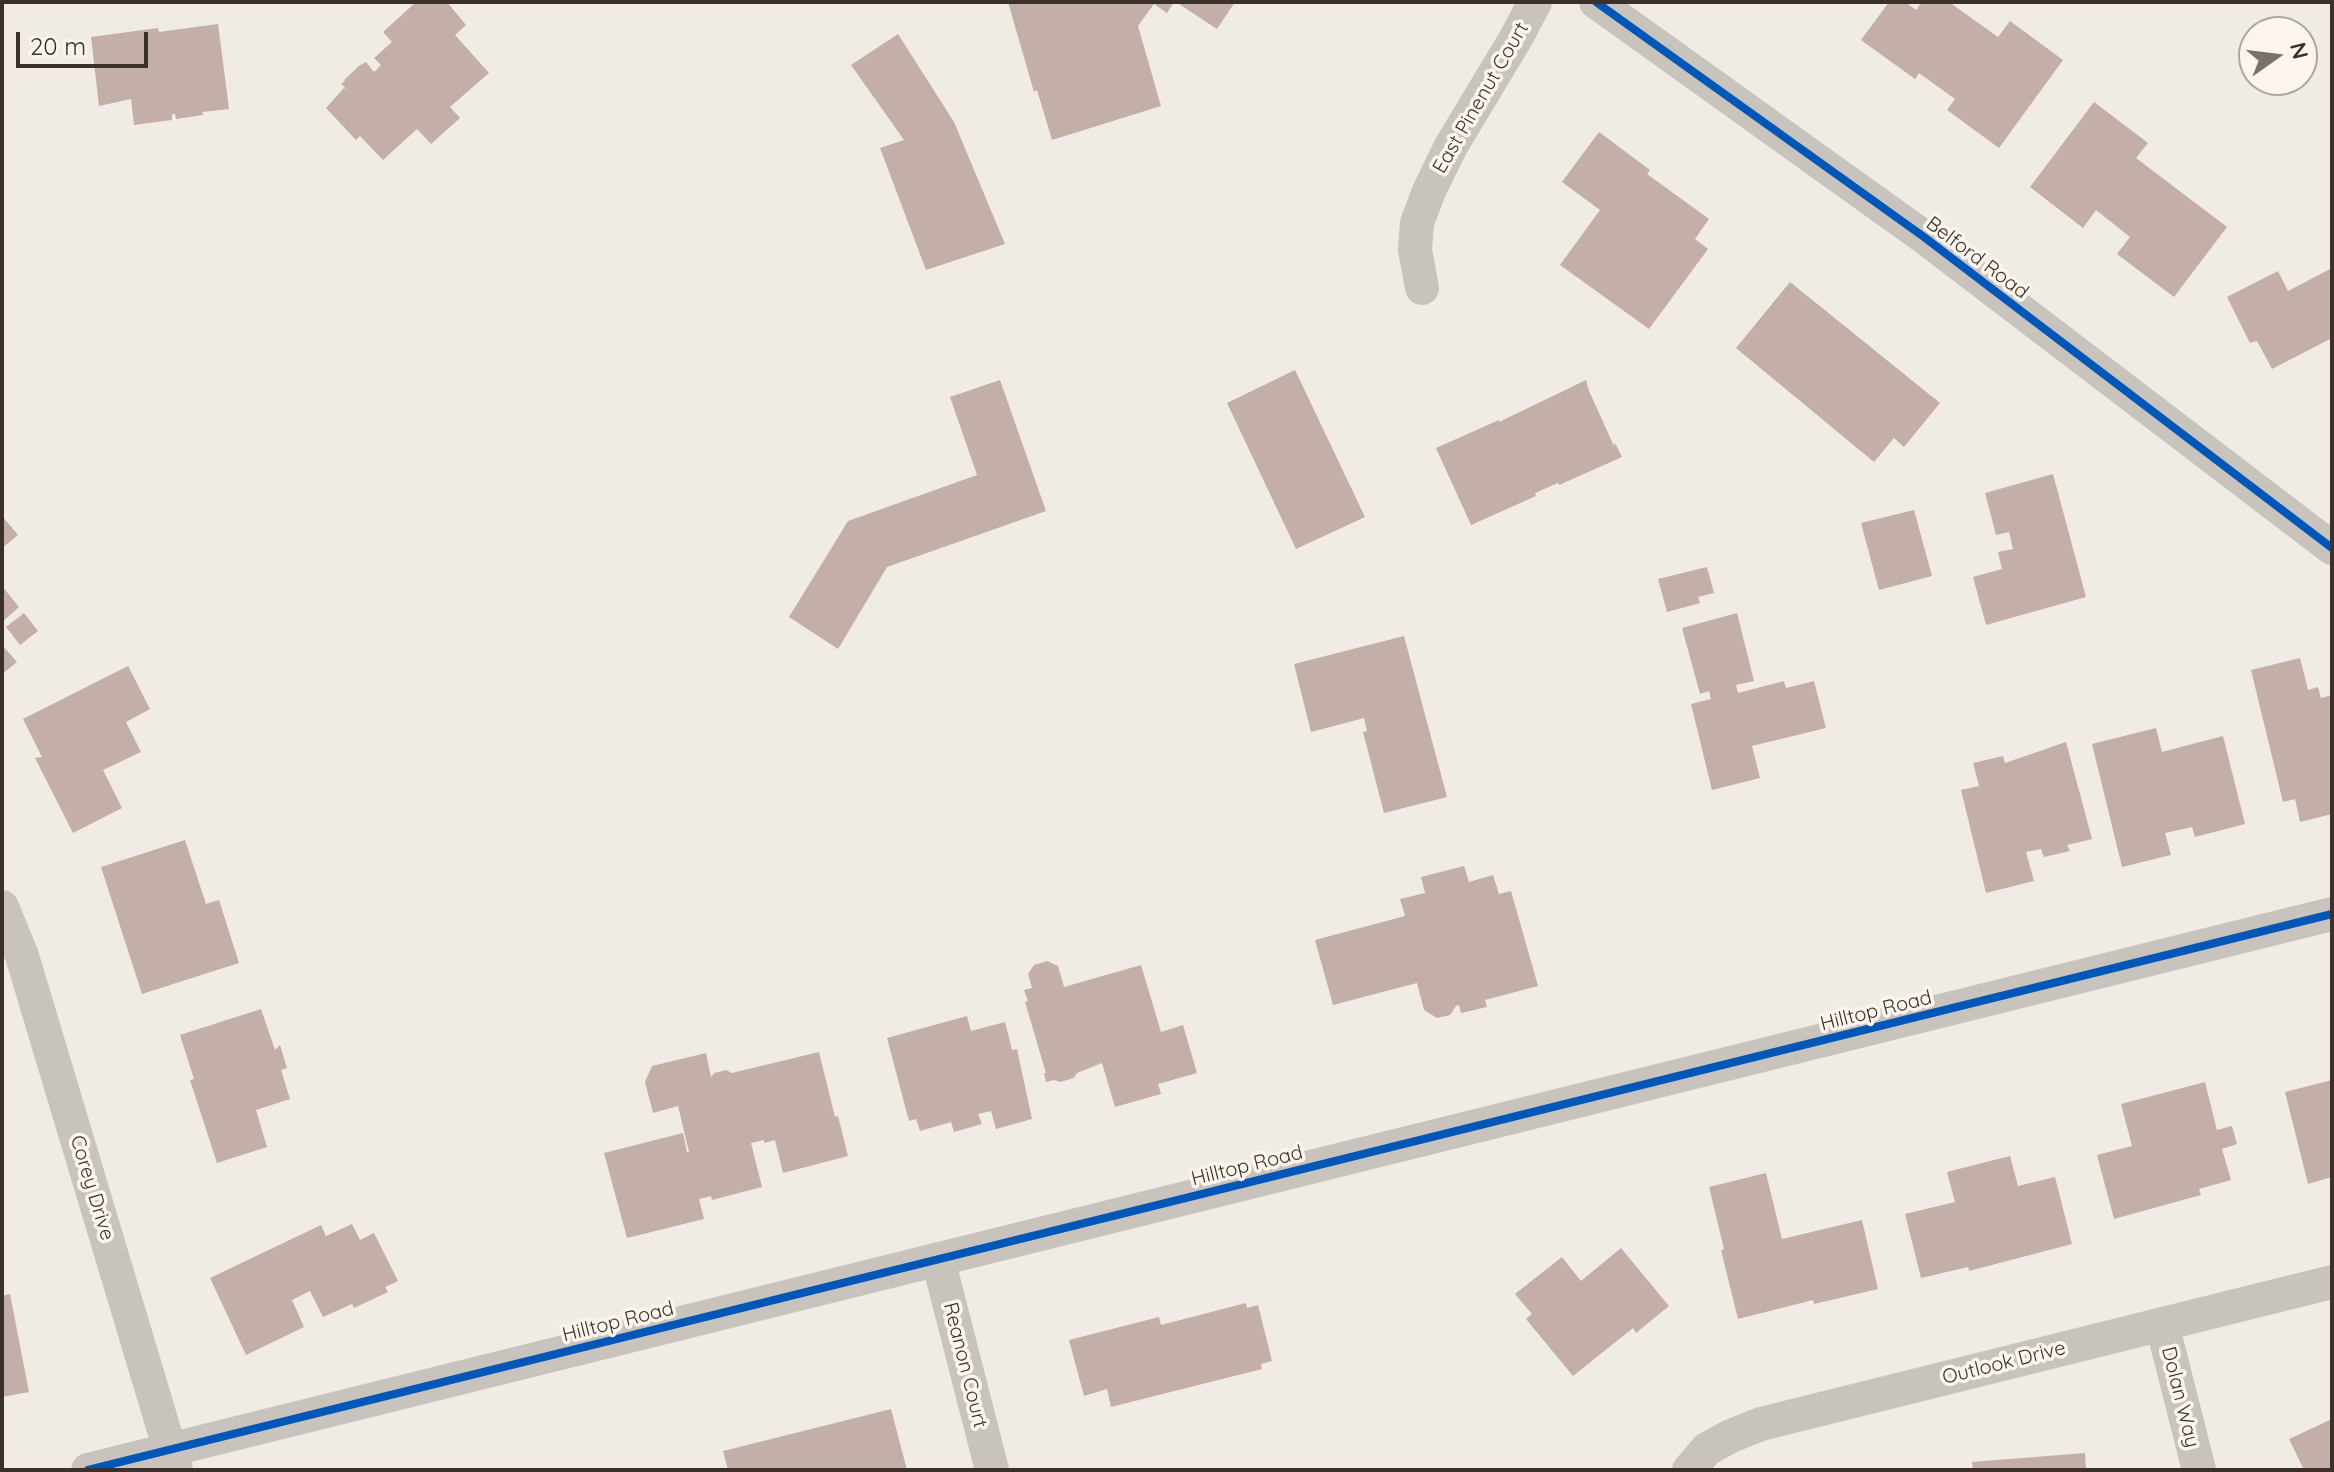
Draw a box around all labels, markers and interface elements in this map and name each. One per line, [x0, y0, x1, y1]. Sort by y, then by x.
scale bar [20, 16, 152, 66]
north arrow [2238, 16, 2318, 96]
street label: East Pinenut Court [1428, 18, 1534, 178]
text: 20 m [30, 31, 86, 61]
text: N [2284, 39, 2315, 62]
street label: Belford Road [1921, 212, 2033, 304]
street label: Hilltop Road [1818, 986, 1934, 1036]
street label: Corey Drive [65, 1133, 119, 1243]
street label: Hilltop Road [1189, 1141, 1305, 1191]
street label: Hilltop Road [560, 1297, 676, 1347]
street label: Reanon Court [938, 1300, 992, 1430]
street label: Outlook Drive [1940, 1336, 2068, 1390]
street label: Dolan Way [2156, 1344, 2204, 1450]

